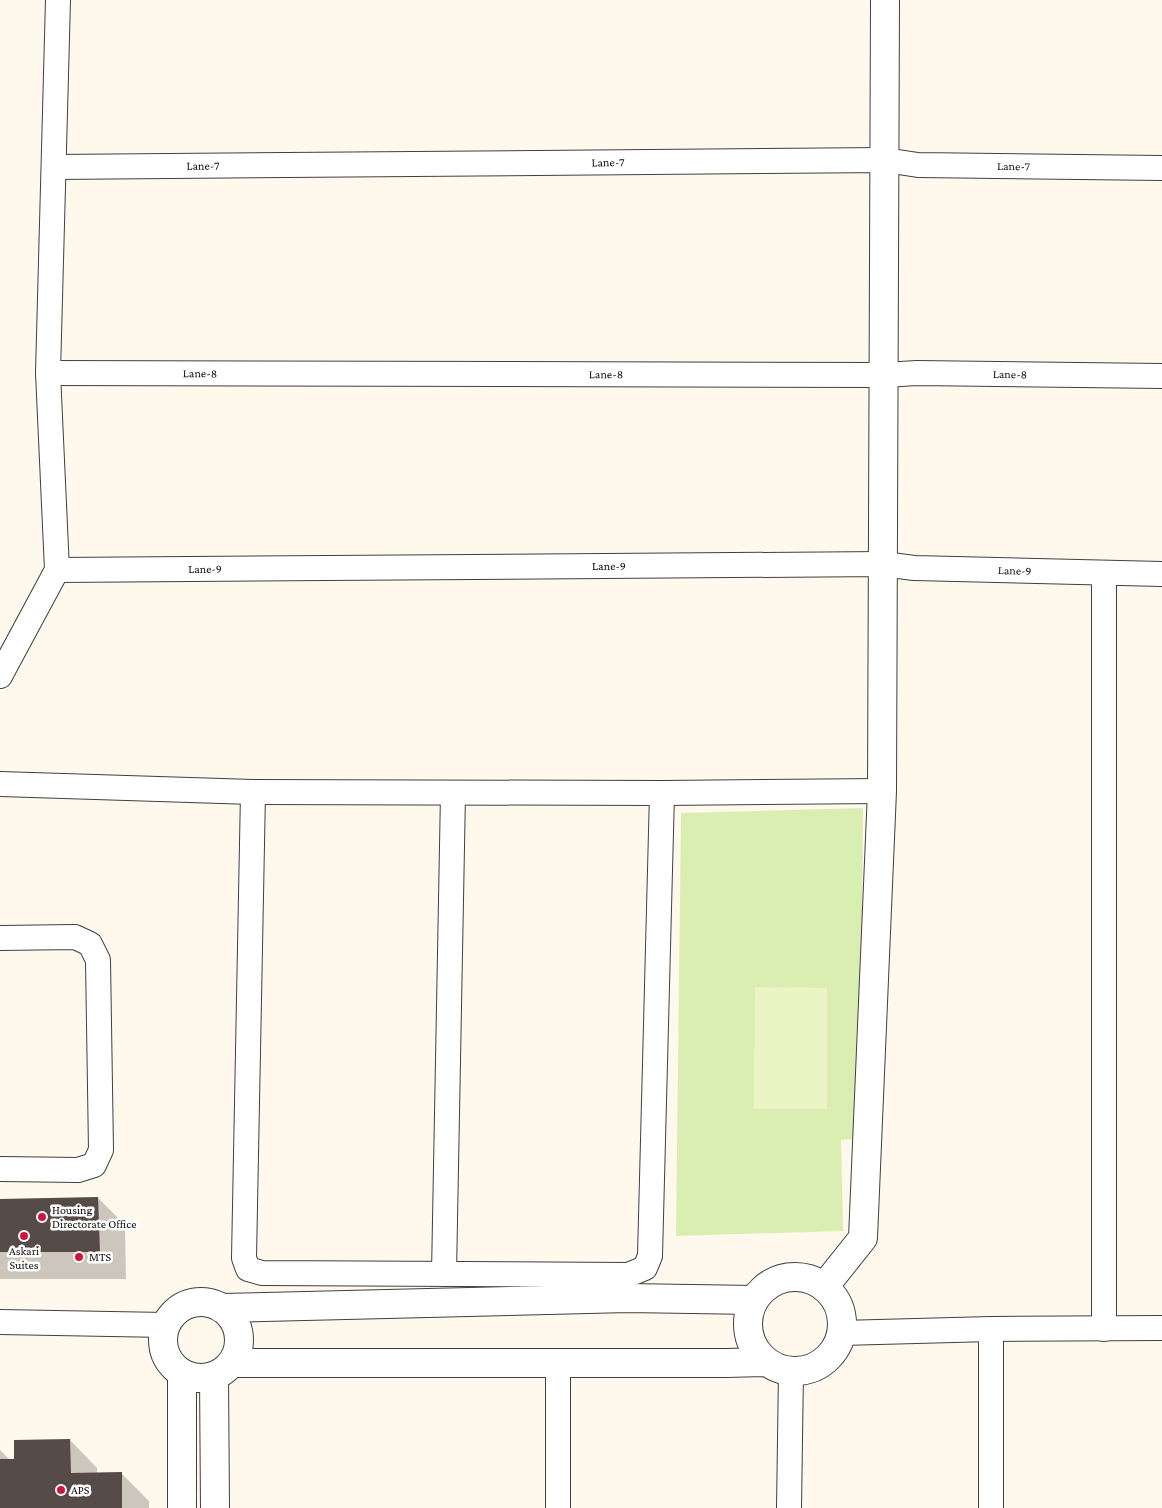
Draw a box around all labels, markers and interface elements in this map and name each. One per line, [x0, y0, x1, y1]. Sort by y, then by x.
street label: Lane-7 [591, 155, 625, 169]
street label: Lane-7 [186, 159, 220, 173]
street label: Lane-7 [997, 159, 1031, 173]
street label: Lane-8 [183, 366, 217, 380]
street label: Lane-8 [589, 367, 623, 381]
street label: Lane-8 [993, 367, 1027, 381]
street label: Lane-9 [592, 559, 626, 573]
street label: Lane-9 [188, 562, 222, 576]
street label: Lane-9 [998, 563, 1032, 578]
place label: Housing Directorate Office [52, 1203, 136, 1231]
marker: Housing Directorate Office [36, 1211, 48, 1223]
marker: Askari Suites [18, 1230, 30, 1242]
place label: Askari Suites [9, 1244, 39, 1272]
place label: MTS [89, 1250, 111, 1264]
marker: MTS [73, 1251, 85, 1263]
place label: APS [71, 1483, 90, 1497]
marker: APS [55, 1484, 67, 1496]

